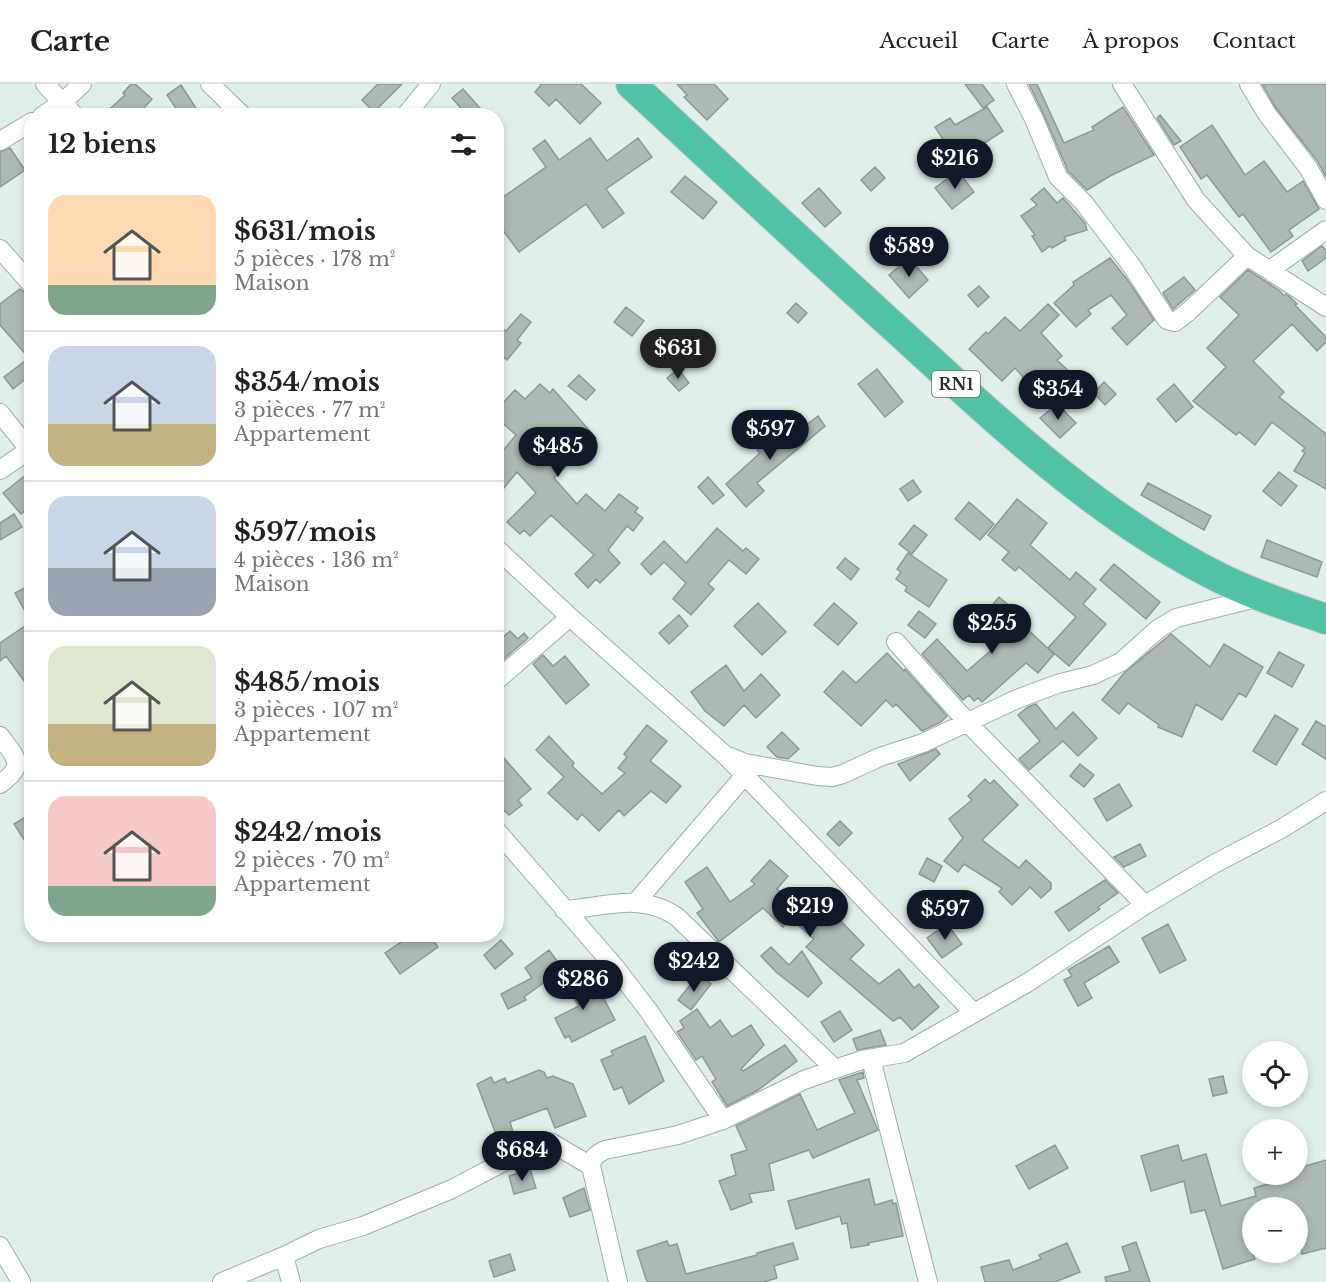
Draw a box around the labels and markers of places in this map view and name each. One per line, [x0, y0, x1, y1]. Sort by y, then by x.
pin: $216 [919, 139, 991, 190]
pin: $589 [873, 227, 945, 278]
pin: $631 [642, 329, 714, 380]
pin: $354 [1022, 370, 1094, 421]
pin: $597 [734, 410, 806, 461]
pin: $485 [522, 427, 594, 478]
pin: $255 [956, 604, 1028, 655]
pin: $219 [774, 887, 846, 938]
pin: $597 [909, 890, 981, 941]
pin: $242 [658, 942, 730, 993]
pin: $286 [547, 960, 619, 1011]
pin: $684 [486, 1131, 558, 1182]

